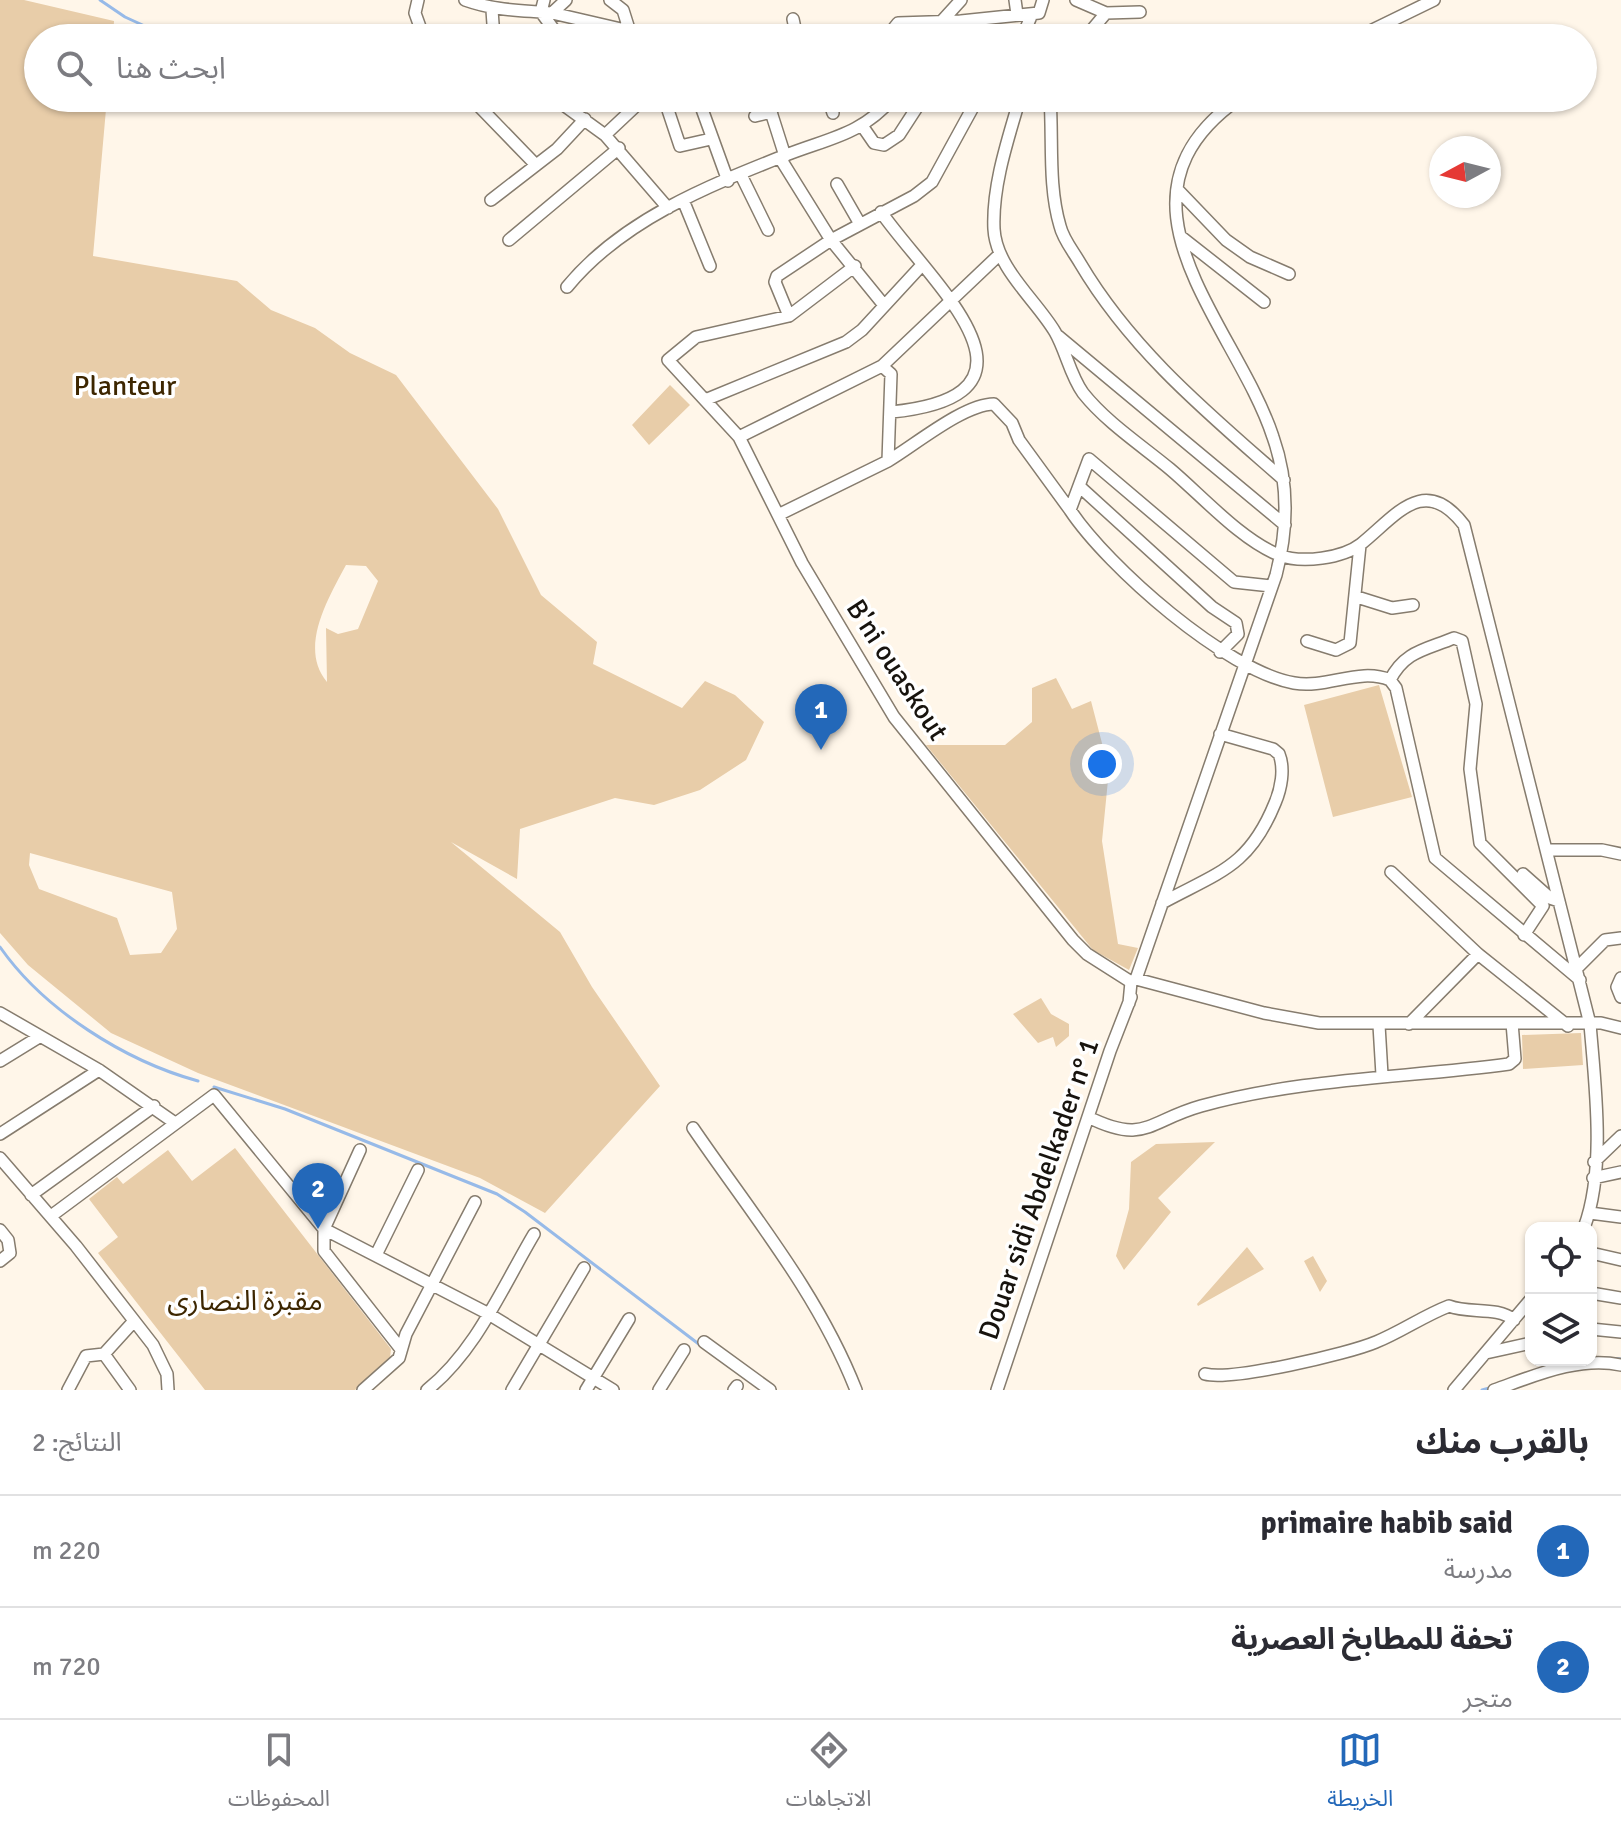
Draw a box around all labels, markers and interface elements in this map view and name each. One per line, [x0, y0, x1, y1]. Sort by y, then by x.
search box [24, 24, 1597, 112]
icon: search [52, 46, 96, 90]
text: ابحث هنا [116, 50, 226, 87]
north arrow [1429, 136, 1501, 208]
park label: Planteur [74, 369, 177, 403]
street label: B'ni ouaskout [839, 593, 955, 747]
pin: 1 [795, 684, 847, 750]
your location [1082, 744, 1122, 784]
street label: Douar sidi Abdelkader n° 1 [971, 1034, 1107, 1344]
pin: 2 [292, 1163, 344, 1229]
map controls [1525, 1222, 1597, 1366]
button: locate [1525, 1222, 1597, 1294]
park label: مقبرة النصارى [167, 1284, 323, 1318]
button: layers [1525, 1294, 1597, 1366]
text: بالقرب منك [1416, 1421, 1589, 1463]
text: النتائج: 2 [32, 1427, 122, 1459]
text: primaire habib said [1261, 1505, 1513, 1542]
text: 220 m [32, 1535, 101, 1567]
text: 1 [1556, 1535, 1570, 1567]
text: مدرسة [1444, 1554, 1513, 1586]
text: تحفة للمطابخ العصرية [1231, 1621, 1513, 1658]
text: 720 m [32, 1651, 101, 1683]
text: 2 [1556, 1651, 1570, 1683]
text: متجر [1463, 1683, 1513, 1715]
tab: المحفوظات [228, 1728, 330, 1822]
tab: الاتجاهات [786, 1728, 872, 1822]
tab: الخريطة [1327, 1728, 1393, 1822]

